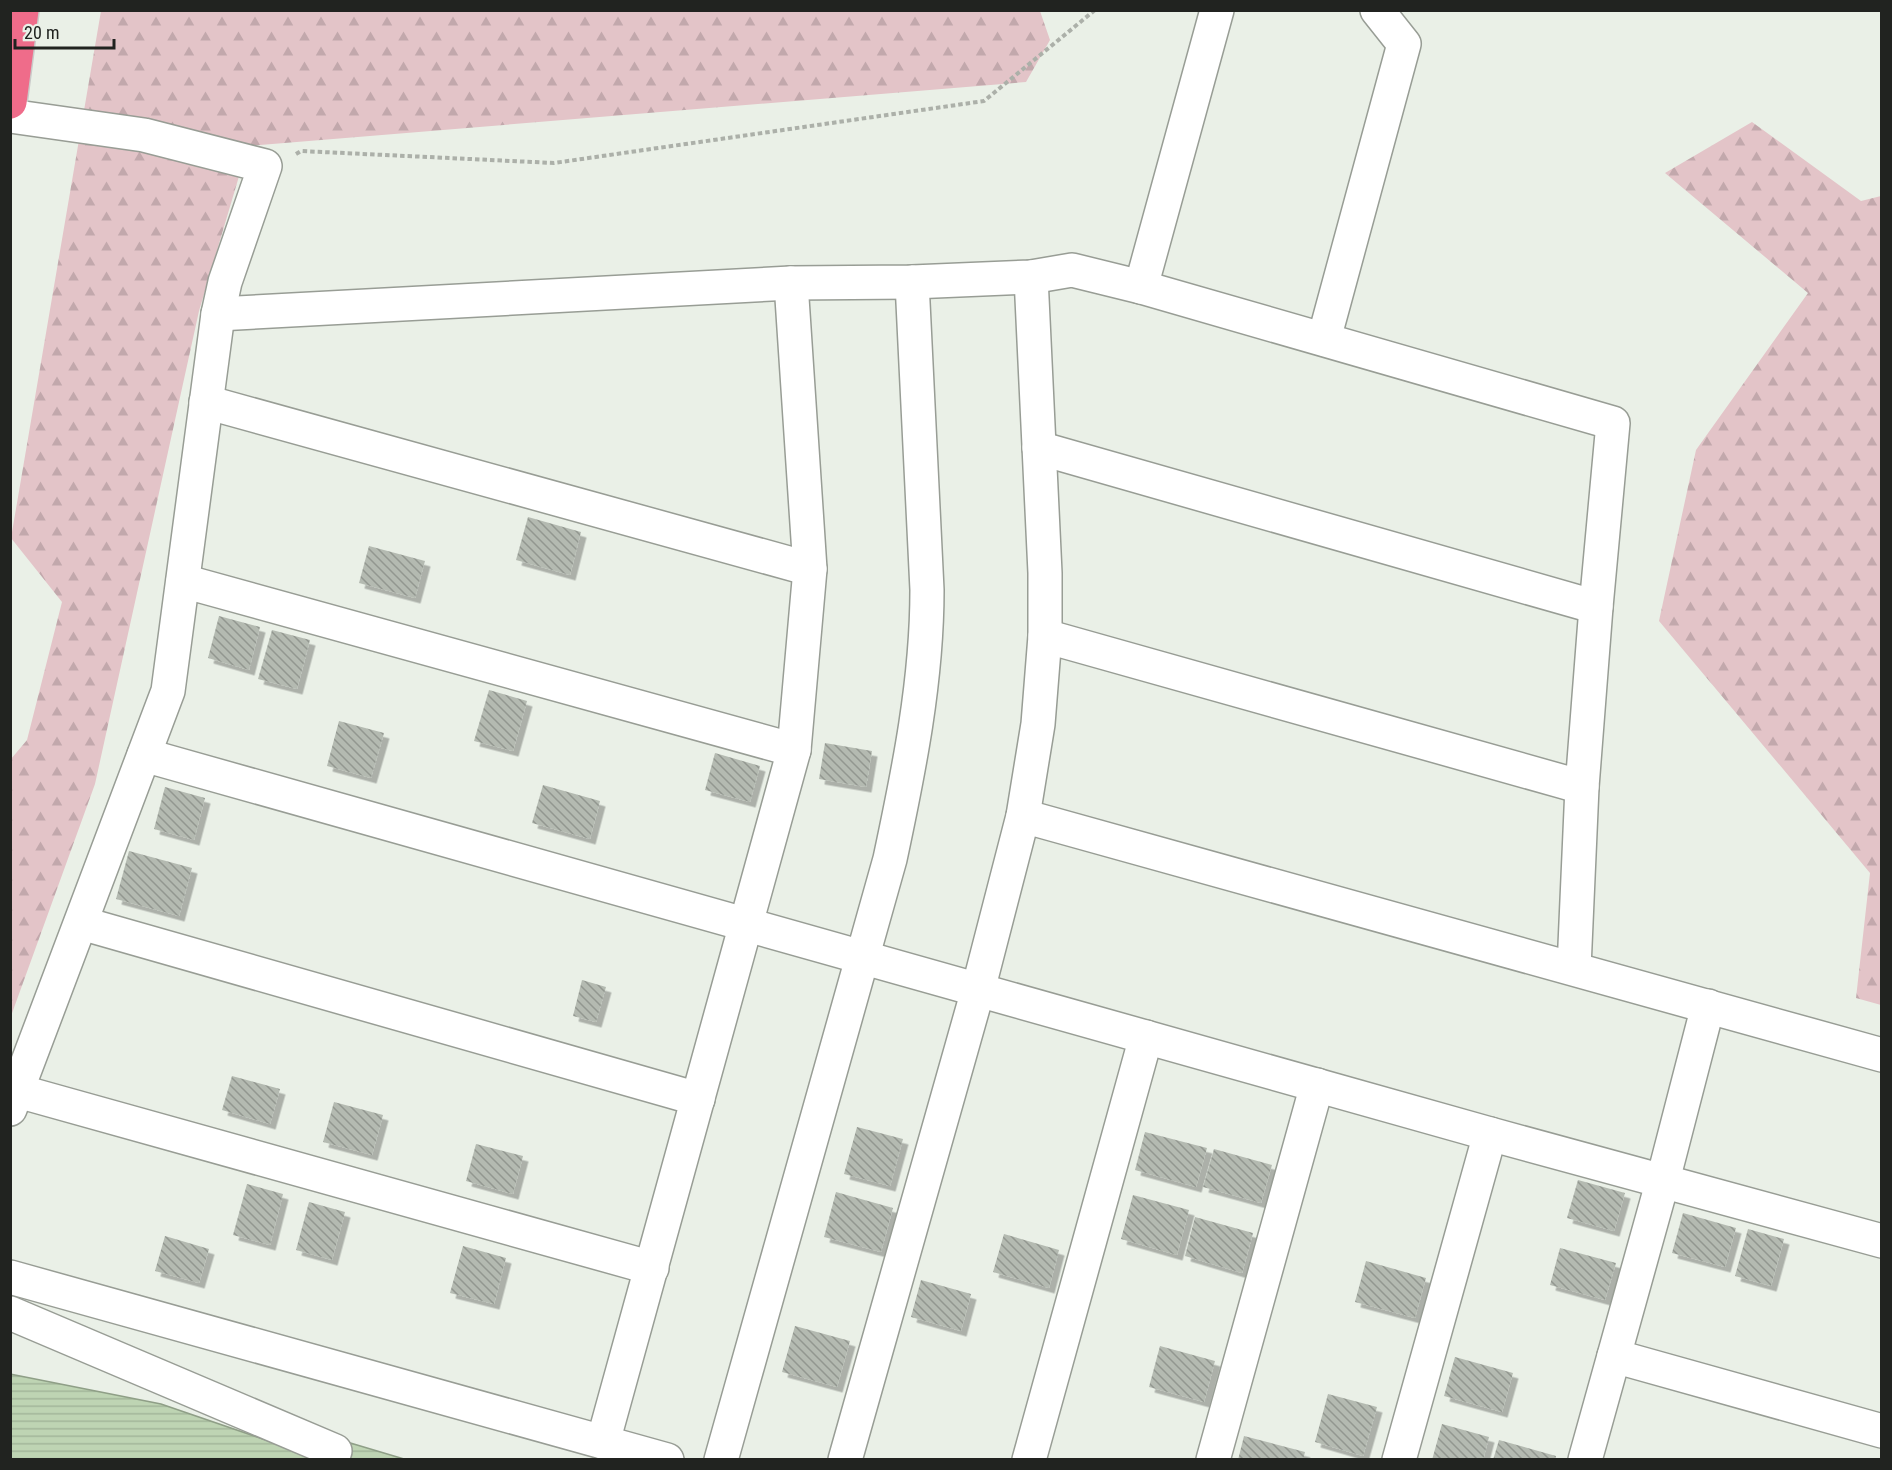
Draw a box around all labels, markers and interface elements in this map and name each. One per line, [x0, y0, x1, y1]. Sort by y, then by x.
scale bar [15, 12, 114, 50]
text: 20 m [24, 22, 59, 43]

